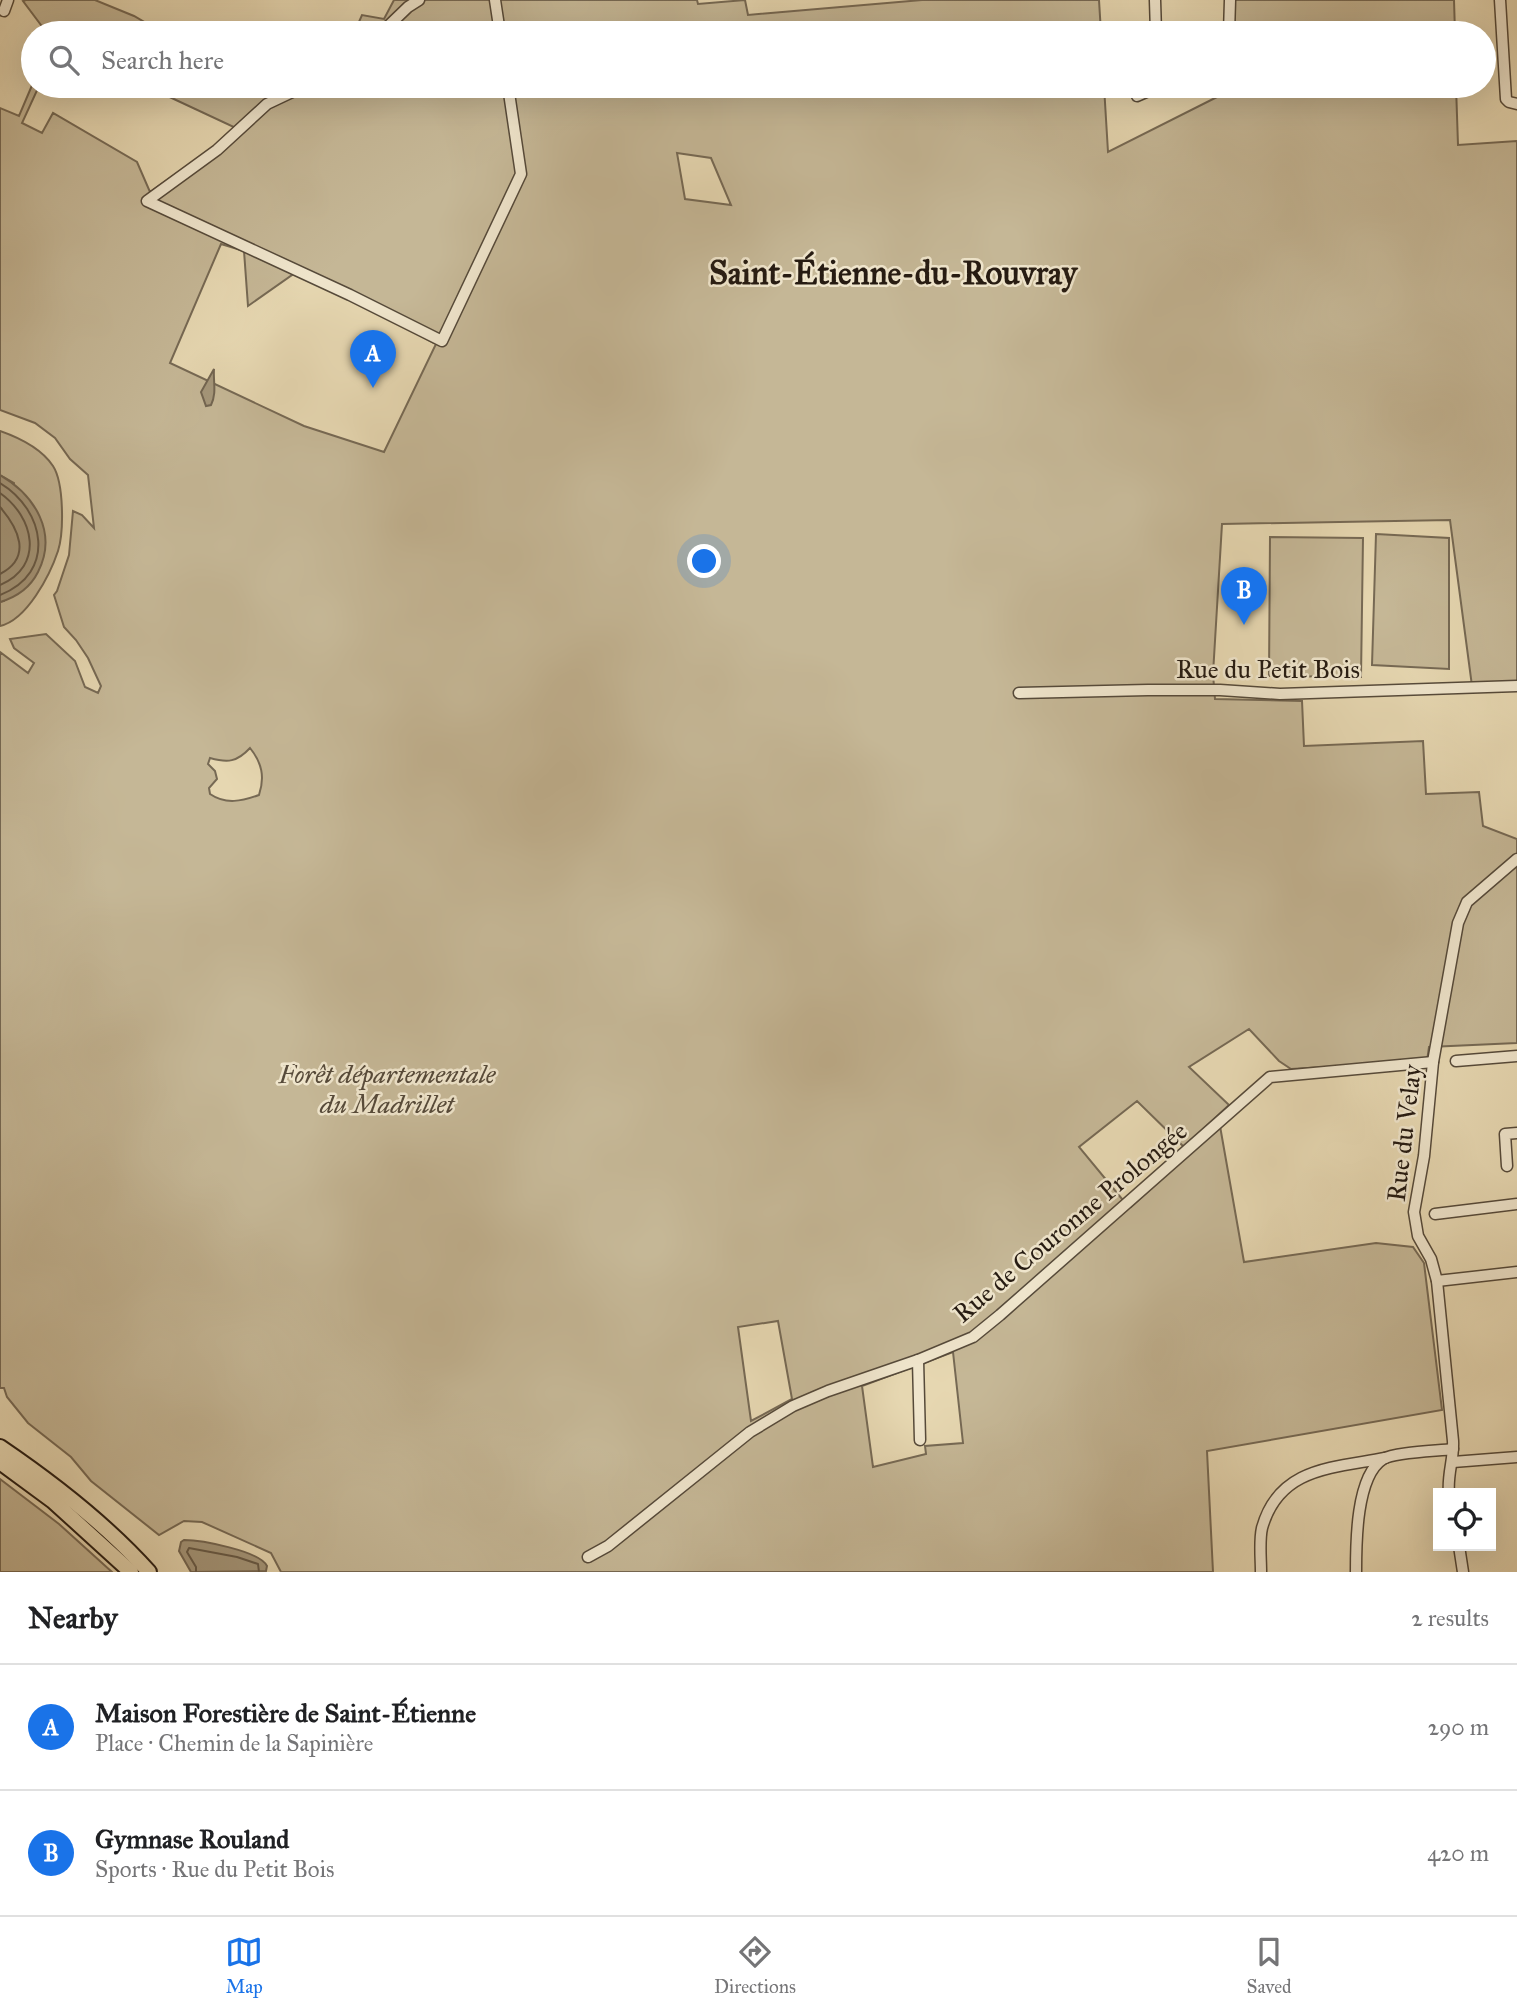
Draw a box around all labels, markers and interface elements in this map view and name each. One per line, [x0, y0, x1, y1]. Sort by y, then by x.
search box [21, 21, 1496, 98]
icon: search [45, 41, 83, 79]
text: Search here [101, 44, 224, 76]
district label: Saint-Étienne-du-Rouvray [709, 251, 1079, 293]
pin: A [350, 330, 396, 388]
your location [687, 544, 721, 578]
pin: B [1221, 567, 1267, 625]
street label: Rue du Petit Bois [1176, 653, 1360, 685]
park label: Forêt départementale du Madrillet [277, 1058, 497, 1120]
street label: Rue du Velay [1380, 1062, 1428, 1203]
street label: Rue de Couronne Prolongée [946, 1115, 1194, 1329]
map controls [1433, 1488, 1496, 1551]
button: locate [1433, 1488, 1496, 1551]
text: Nearby [28, 1600, 118, 1636]
text: 2 results [1411, 1604, 1489, 1632]
text: Maison Forestière de Saint-Étienne [95, 1697, 476, 1729]
text: A [43, 1713, 59, 1741]
text: 290 m [1428, 1713, 1489, 1741]
text: Place · Chemin de la Sapinière [95, 1729, 373, 1757]
text: Gymnase Rouland [95, 1823, 289, 1855]
text: B [43, 1839, 59, 1867]
text: 420 m [1427, 1839, 1489, 1867]
text: Sports · Rue du Petit Bois [95, 1855, 334, 1883]
tab: Map [225, 1933, 263, 1998]
tab: Directions [714, 1933, 796, 1998]
tab: Saved [1247, 1933, 1292, 1998]

